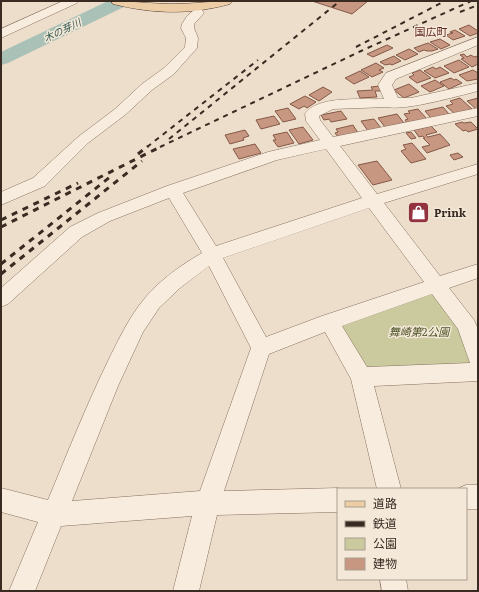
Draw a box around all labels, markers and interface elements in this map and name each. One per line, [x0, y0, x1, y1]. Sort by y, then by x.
water label: 木の芽川 [41, 14, 84, 45]
district label: 国広町 [415, 23, 448, 39]
shop icon: Prink [406, 200, 432, 226]
place label: Prink [434, 204, 467, 220]
park label: 舞崎第2公園 [389, 323, 451, 339]
legend [337, 488, 467, 580]
text: 道路 [373, 494, 397, 512]
text: 鉄道 [373, 514, 397, 532]
text: 公園 [373, 534, 397, 552]
text: 建物 [373, 554, 397, 572]

